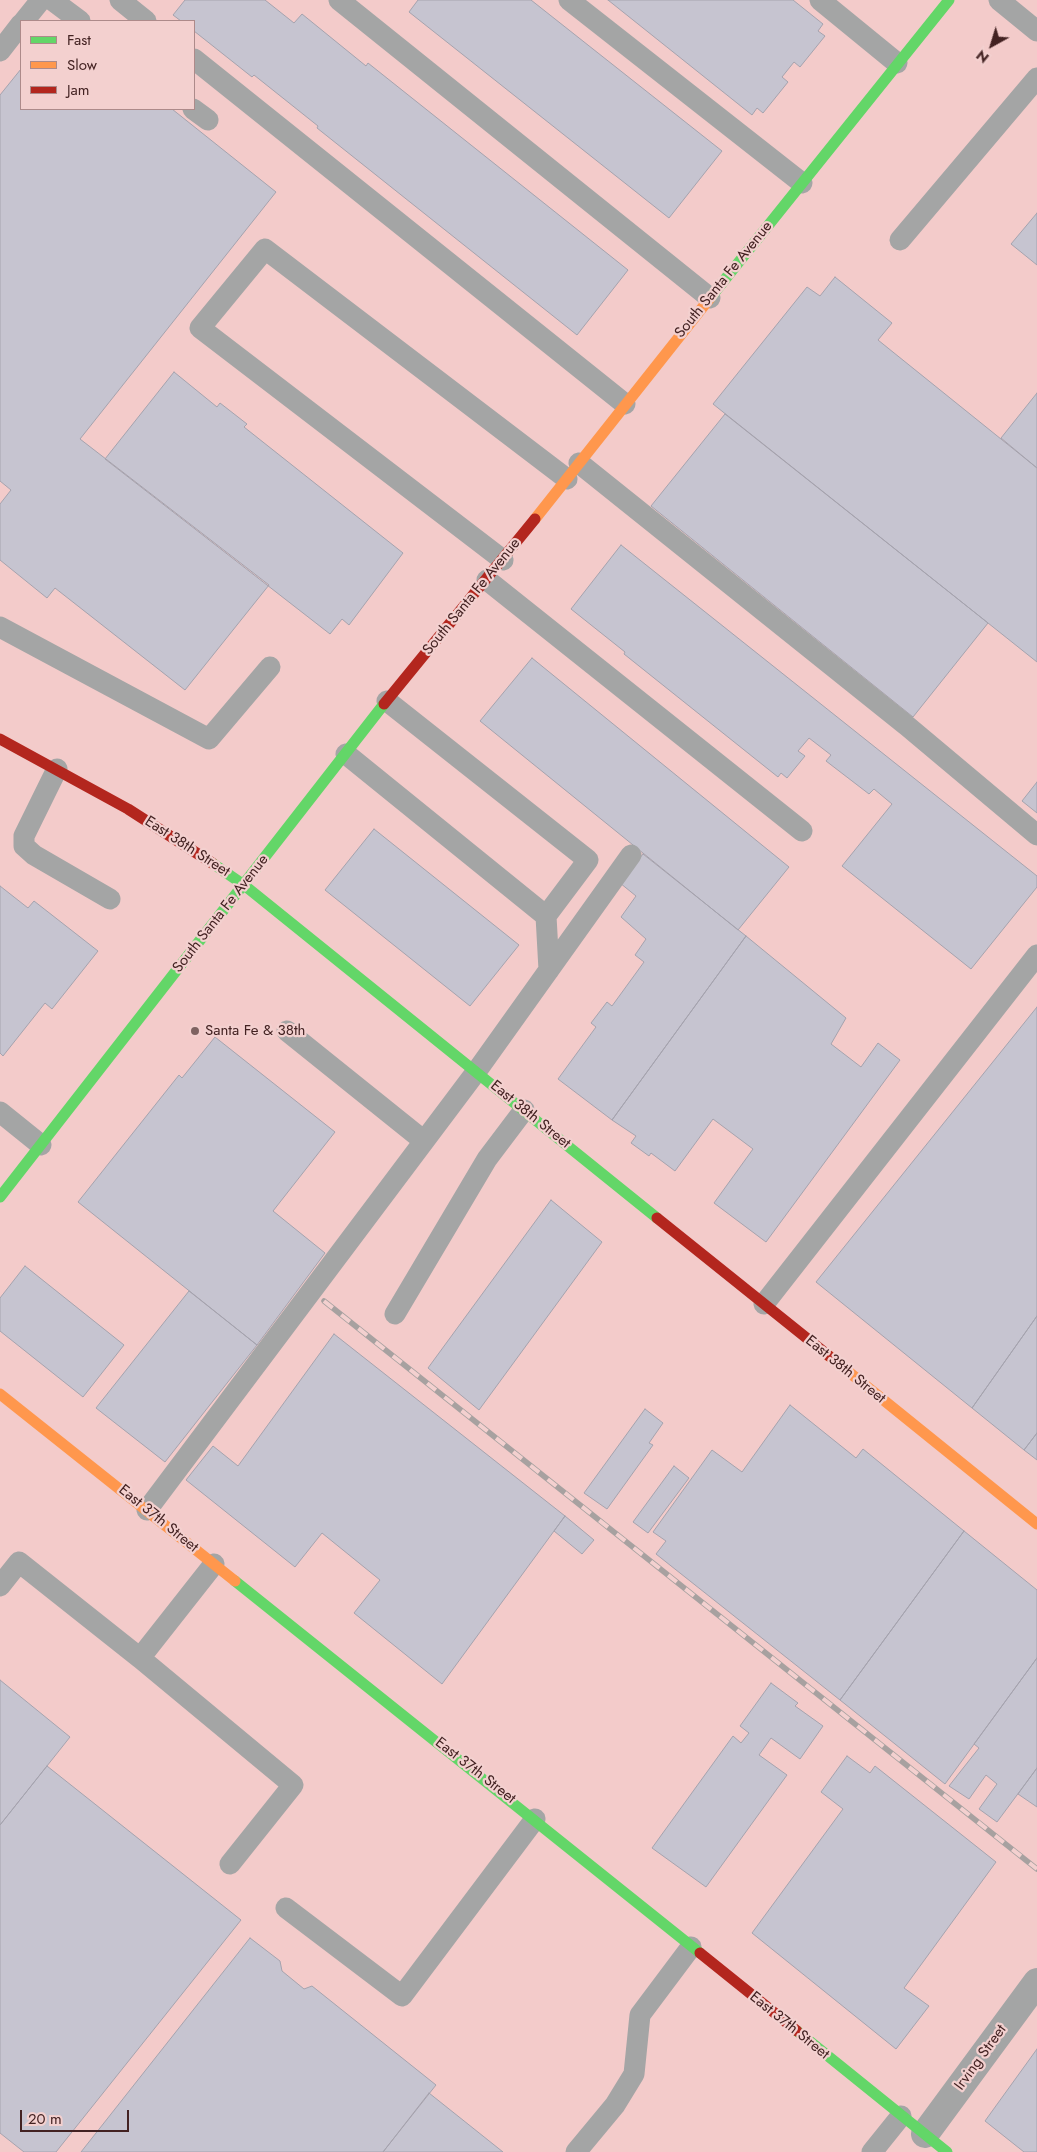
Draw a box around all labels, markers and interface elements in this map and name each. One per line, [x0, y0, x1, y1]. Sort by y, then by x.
legend [20, 20, 195, 110]
north arrow [967, 20, 1017, 70]
text: Fast [67, 29, 91, 51]
text: N [972, 45, 993, 68]
text: Slow [67, 54, 97, 76]
text: Jam [67, 79, 90, 101]
street label: South Santa Fe Avenue [671, 218, 777, 342]
street label: South Santa Fe Avenue [419, 535, 525, 659]
street label: East 38th Street [141, 813, 233, 881]
street label: South Santa Fe Avenue [169, 851, 273, 977]
place label: Santa Fe & 38th [205, 1022, 305, 1040]
marker: Santa Fe & 38th [189, 1025, 201, 1037]
street label: East 38th Street [486, 1077, 574, 1153]
street label: East 38th Street [801, 1332, 889, 1408]
street label: East 37th Street [115, 1481, 201, 1557]
street label: East 37th Street [431, 1734, 519, 1808]
street label: East 37th Street [746, 1988, 832, 2064]
street label: Irving Street [951, 2022, 1011, 2094]
scale bar [22, 2100, 131, 2132]
text: 20 m [28, 2108, 62, 2130]

